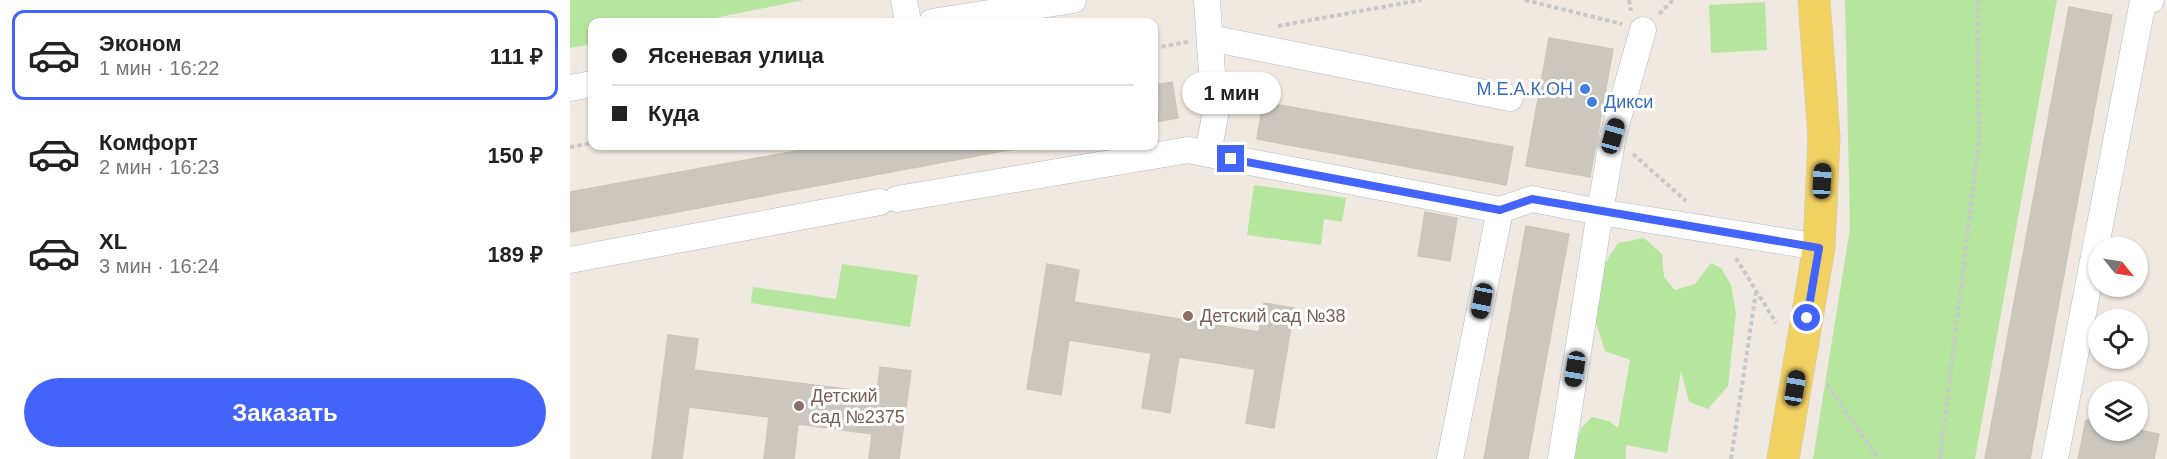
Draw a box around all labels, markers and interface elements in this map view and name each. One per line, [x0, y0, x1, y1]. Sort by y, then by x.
icon: car [27, 28, 81, 82]
text: Эконом [99, 31, 182, 56]
text: Ясеневая улица [648, 43, 824, 68]
text: 111 ₽ [490, 44, 543, 69]
text: 1 мин · 16:22 [99, 57, 219, 79]
callout: 1 мин [1182, 72, 1280, 114]
place label: М.Е.А.К.ОН [1477, 79, 1573, 99]
text: 1 мин [1204, 82, 1259, 104]
marker: М.Е.А.К.ОН [1578, 82, 1592, 96]
place label: Дикси [1604, 92, 1653, 112]
marker: Дикси [1585, 95, 1599, 109]
text: Куда [648, 101, 699, 126]
car [1599, 116, 1627, 156]
icon: car [27, 127, 81, 181]
text: Комфорт [99, 130, 198, 155]
text: 150 ₽ [487, 143, 543, 168]
route end [1217, 145, 1244, 172]
text: 2 мин · 16:23 [99, 156, 219, 178]
car [1812, 163, 1832, 199]
icon: car [27, 226, 81, 280]
text: XL [99, 229, 127, 254]
north arrow [2088, 237, 2148, 297]
map controls [2088, 237, 2148, 441]
text: 189 ₽ [487, 242, 543, 267]
text: 3 мин · 16:24 [99, 255, 219, 277]
car [1470, 282, 1494, 320]
route start [1793, 304, 1820, 331]
place label: Детский сад №38 [1200, 306, 1345, 326]
marker: Детский сад №38 [1181, 309, 1195, 323]
button: locate [2088, 309, 2148, 369]
car [1563, 350, 1587, 388]
car [1783, 369, 1807, 407]
button: Заказать [24, 378, 546, 447]
button: layers [2088, 381, 2148, 441]
place label: Детский сад №2375 [811, 386, 905, 427]
marker: Детский сад №2375 [792, 399, 806, 413]

